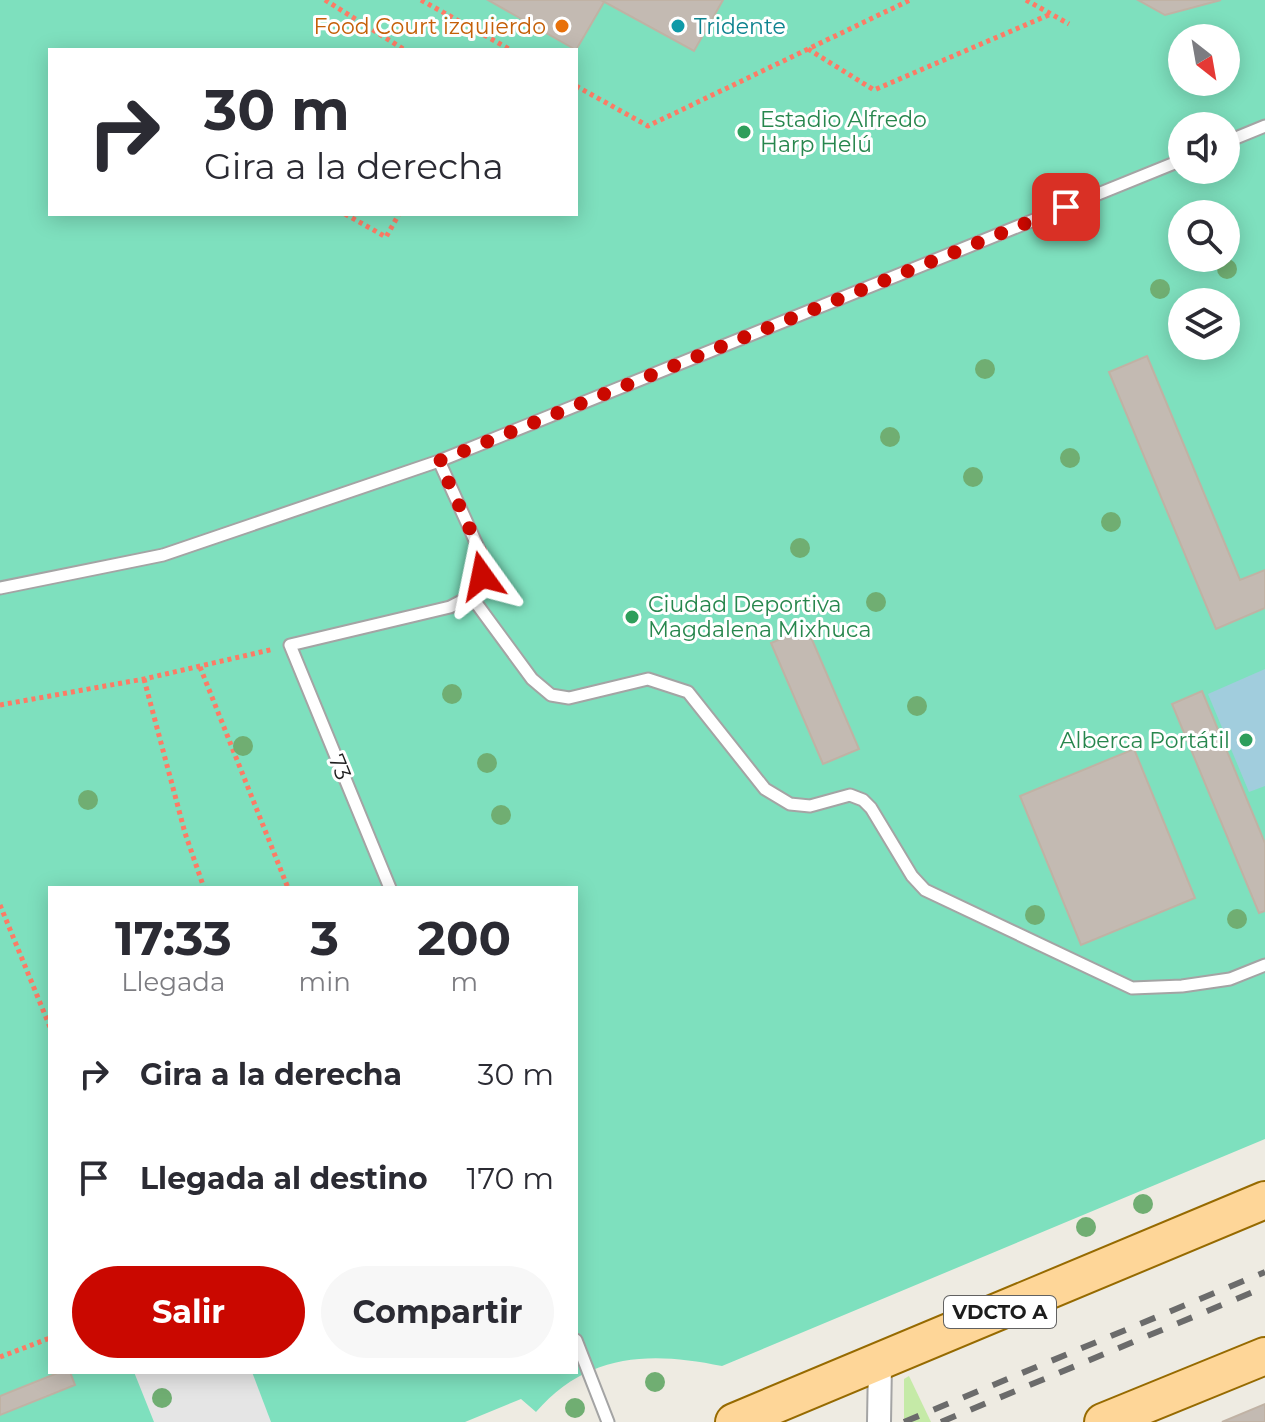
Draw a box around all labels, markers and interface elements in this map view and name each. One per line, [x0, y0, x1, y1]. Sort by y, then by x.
place label: Food Court izquierdo [314, 13, 546, 40]
place label: Tridente [694, 13, 786, 40]
marker: Food Court izquierdo [553, 17, 571, 35]
marker: Tridente [669, 17, 687, 35]
north arrow [1168, 24, 1240, 96]
map controls [1168, 24, 1240, 360]
text: 30 m [204, 76, 350, 144]
icon: right [72, 80, 176, 184]
place label: Estadio Alfredo Harp Helú [760, 106, 927, 158]
button: sound [1168, 112, 1240, 184]
marker: Estadio Alfredo Harp Helú [735, 123, 753, 141]
text: Gira a la derecha [204, 144, 504, 188]
pin [1032, 173, 1100, 241]
icon: arrive [1044, 185, 1088, 229]
button: search [1168, 200, 1240, 272]
button: layers [1168, 288, 1240, 360]
position arrow [440, 534, 524, 618]
place label: Ciudad Deportiva Magdalena Mixhuca [648, 591, 871, 643]
marker: Ciudad Deportiva Magdalena Mixhuca [623, 608, 641, 626]
place label: Alberca Portátil [1060, 727, 1230, 754]
marker: Alberca Portátil [1237, 731, 1255, 749]
street label: 73 [323, 750, 357, 784]
text: 17:33 [115, 909, 232, 967]
text: 3 [310, 909, 339, 967]
text: 200 [418, 909, 511, 967]
text: Llegada [121, 966, 225, 998]
text: min [299, 966, 351, 998]
text: m [451, 966, 478, 998]
icon: right [72, 1052, 116, 1096]
text: Gira a la derecha [140, 1056, 402, 1093]
text: 30 m [478, 1056, 554, 1093]
icon: arrive [72, 1156, 116, 1200]
text: Llegada al destino [140, 1160, 428, 1197]
text: 170 m [467, 1160, 554, 1197]
button: Salir [72, 1266, 305, 1358]
button: Compartir [321, 1266, 554, 1358]
road number: VDCTO A [944, 1296, 1056, 1328]

